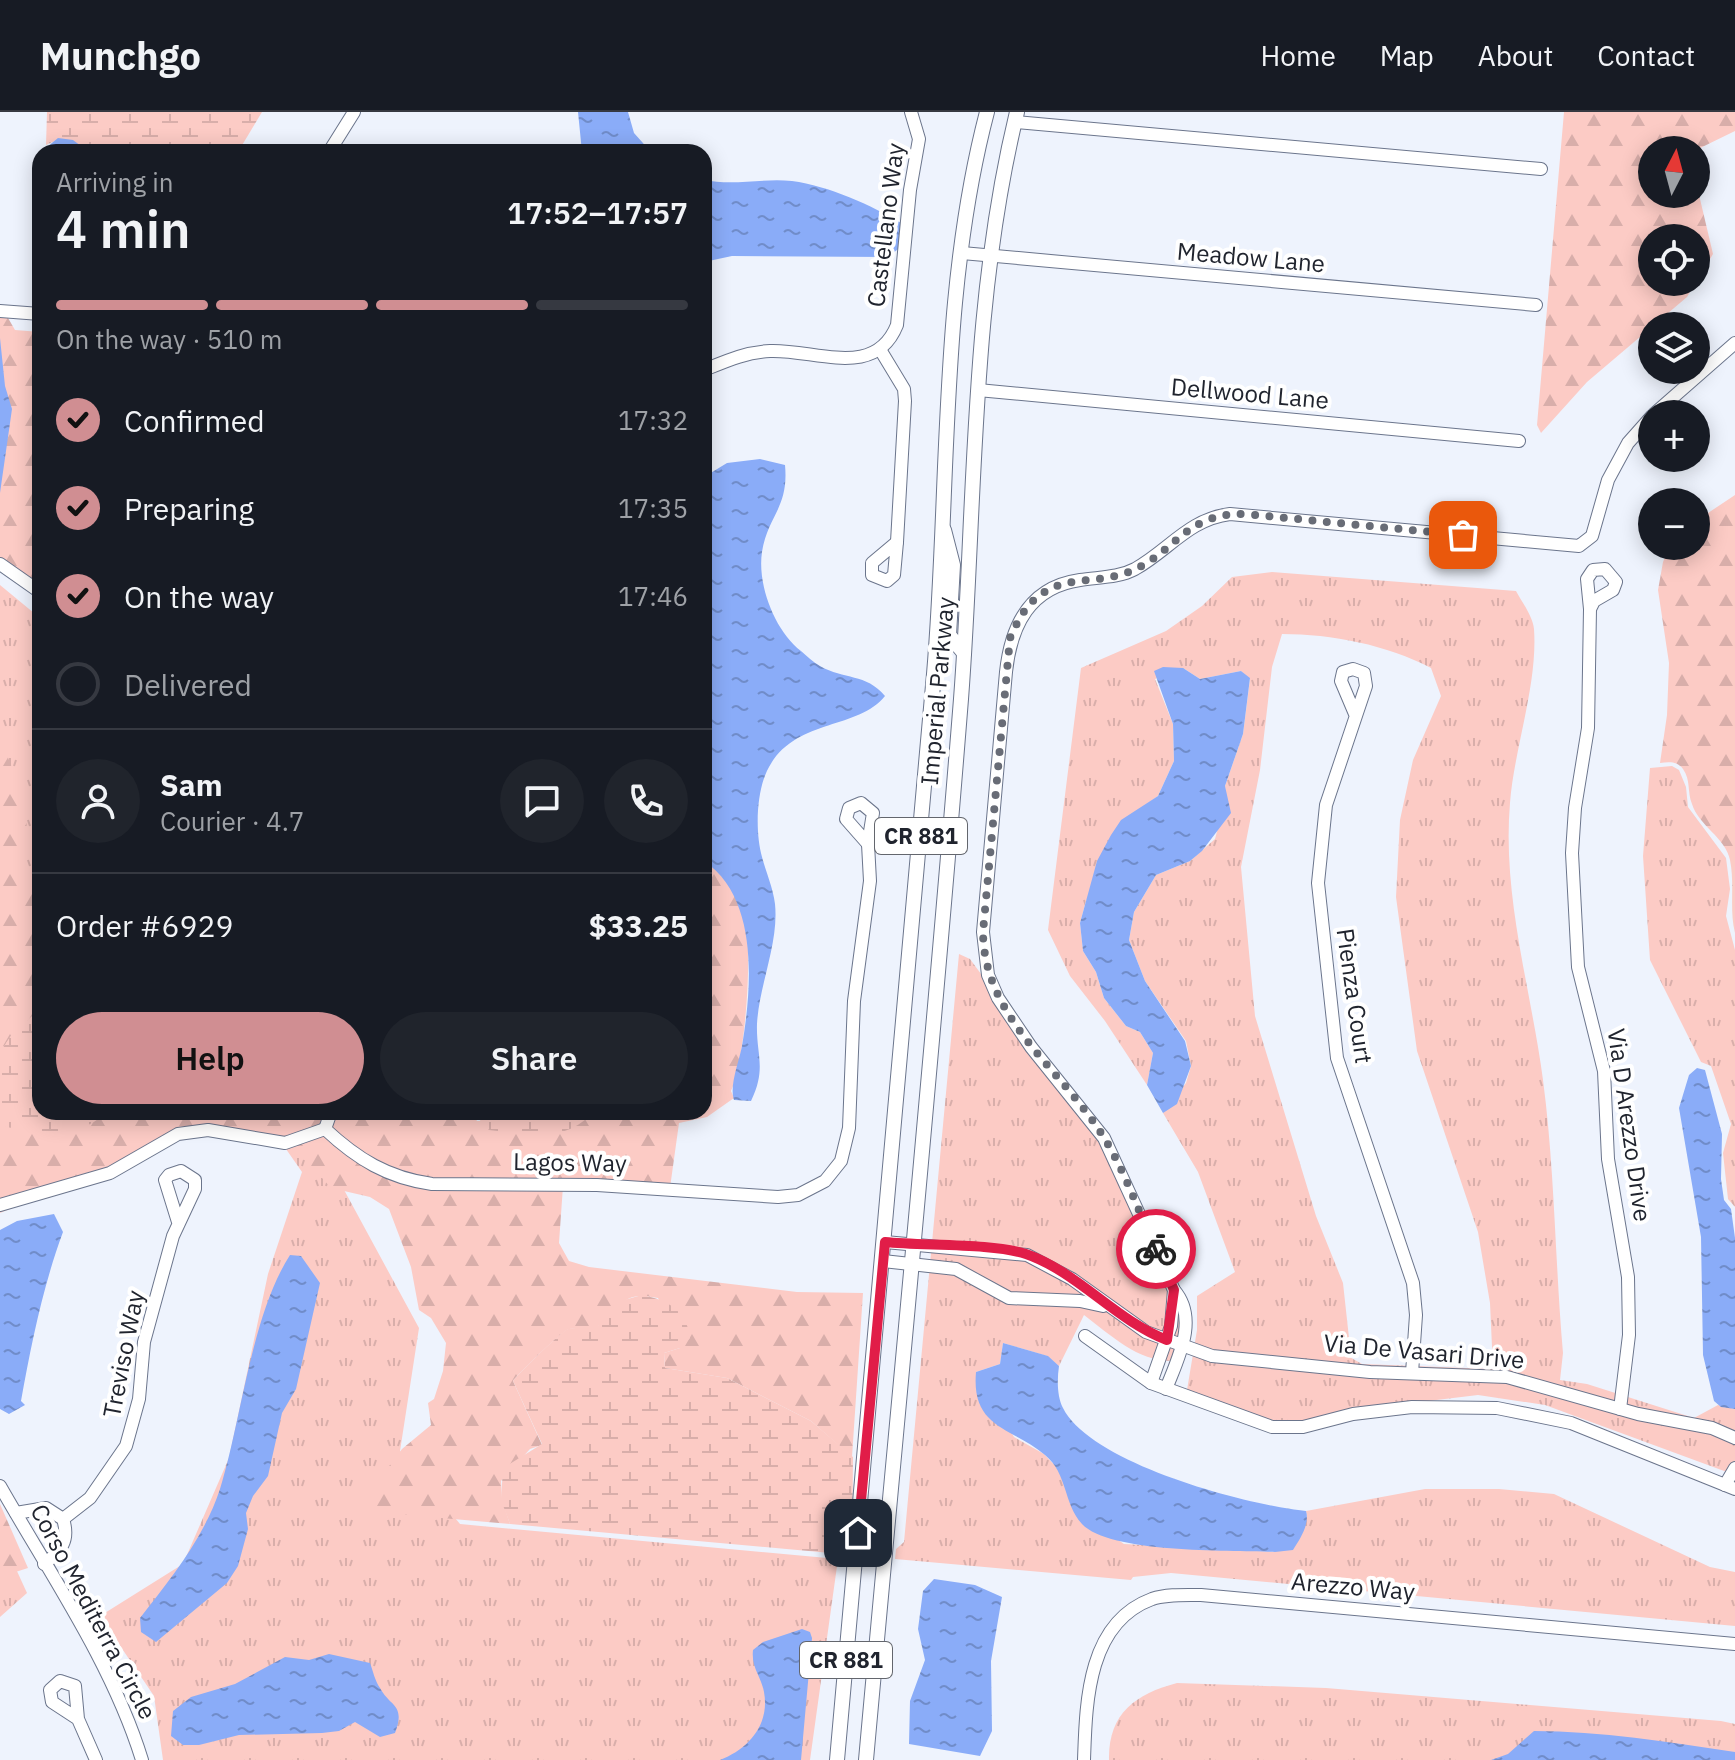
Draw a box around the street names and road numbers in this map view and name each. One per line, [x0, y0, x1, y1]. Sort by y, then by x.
street label: Castellano Way [859, 141, 911, 309]
street label: Meadow Lane [1176, 235, 1326, 279]
street label: Dellwood Lane [1170, 370, 1330, 416]
street label: Imperial Parkway [913, 595, 961, 786]
road number: CR 881 [875, 818, 967, 854]
street label: Pienza Court [1330, 926, 1380, 1066]
street label: Via D Arezzo Drive [1601, 1026, 1659, 1224]
street label: Lagos Way [513, 1145, 627, 1179]
street label: Treviso Way [95, 1288, 151, 1420]
street label: Via De Vasari Drive [1322, 1326, 1526, 1376]
street label: Corso Mediterra Circle [24, 1498, 164, 1725]
street label: Arezzo Way [1290, 1565, 1416, 1607]
road number: CR 881 [800, 1642, 892, 1678]

